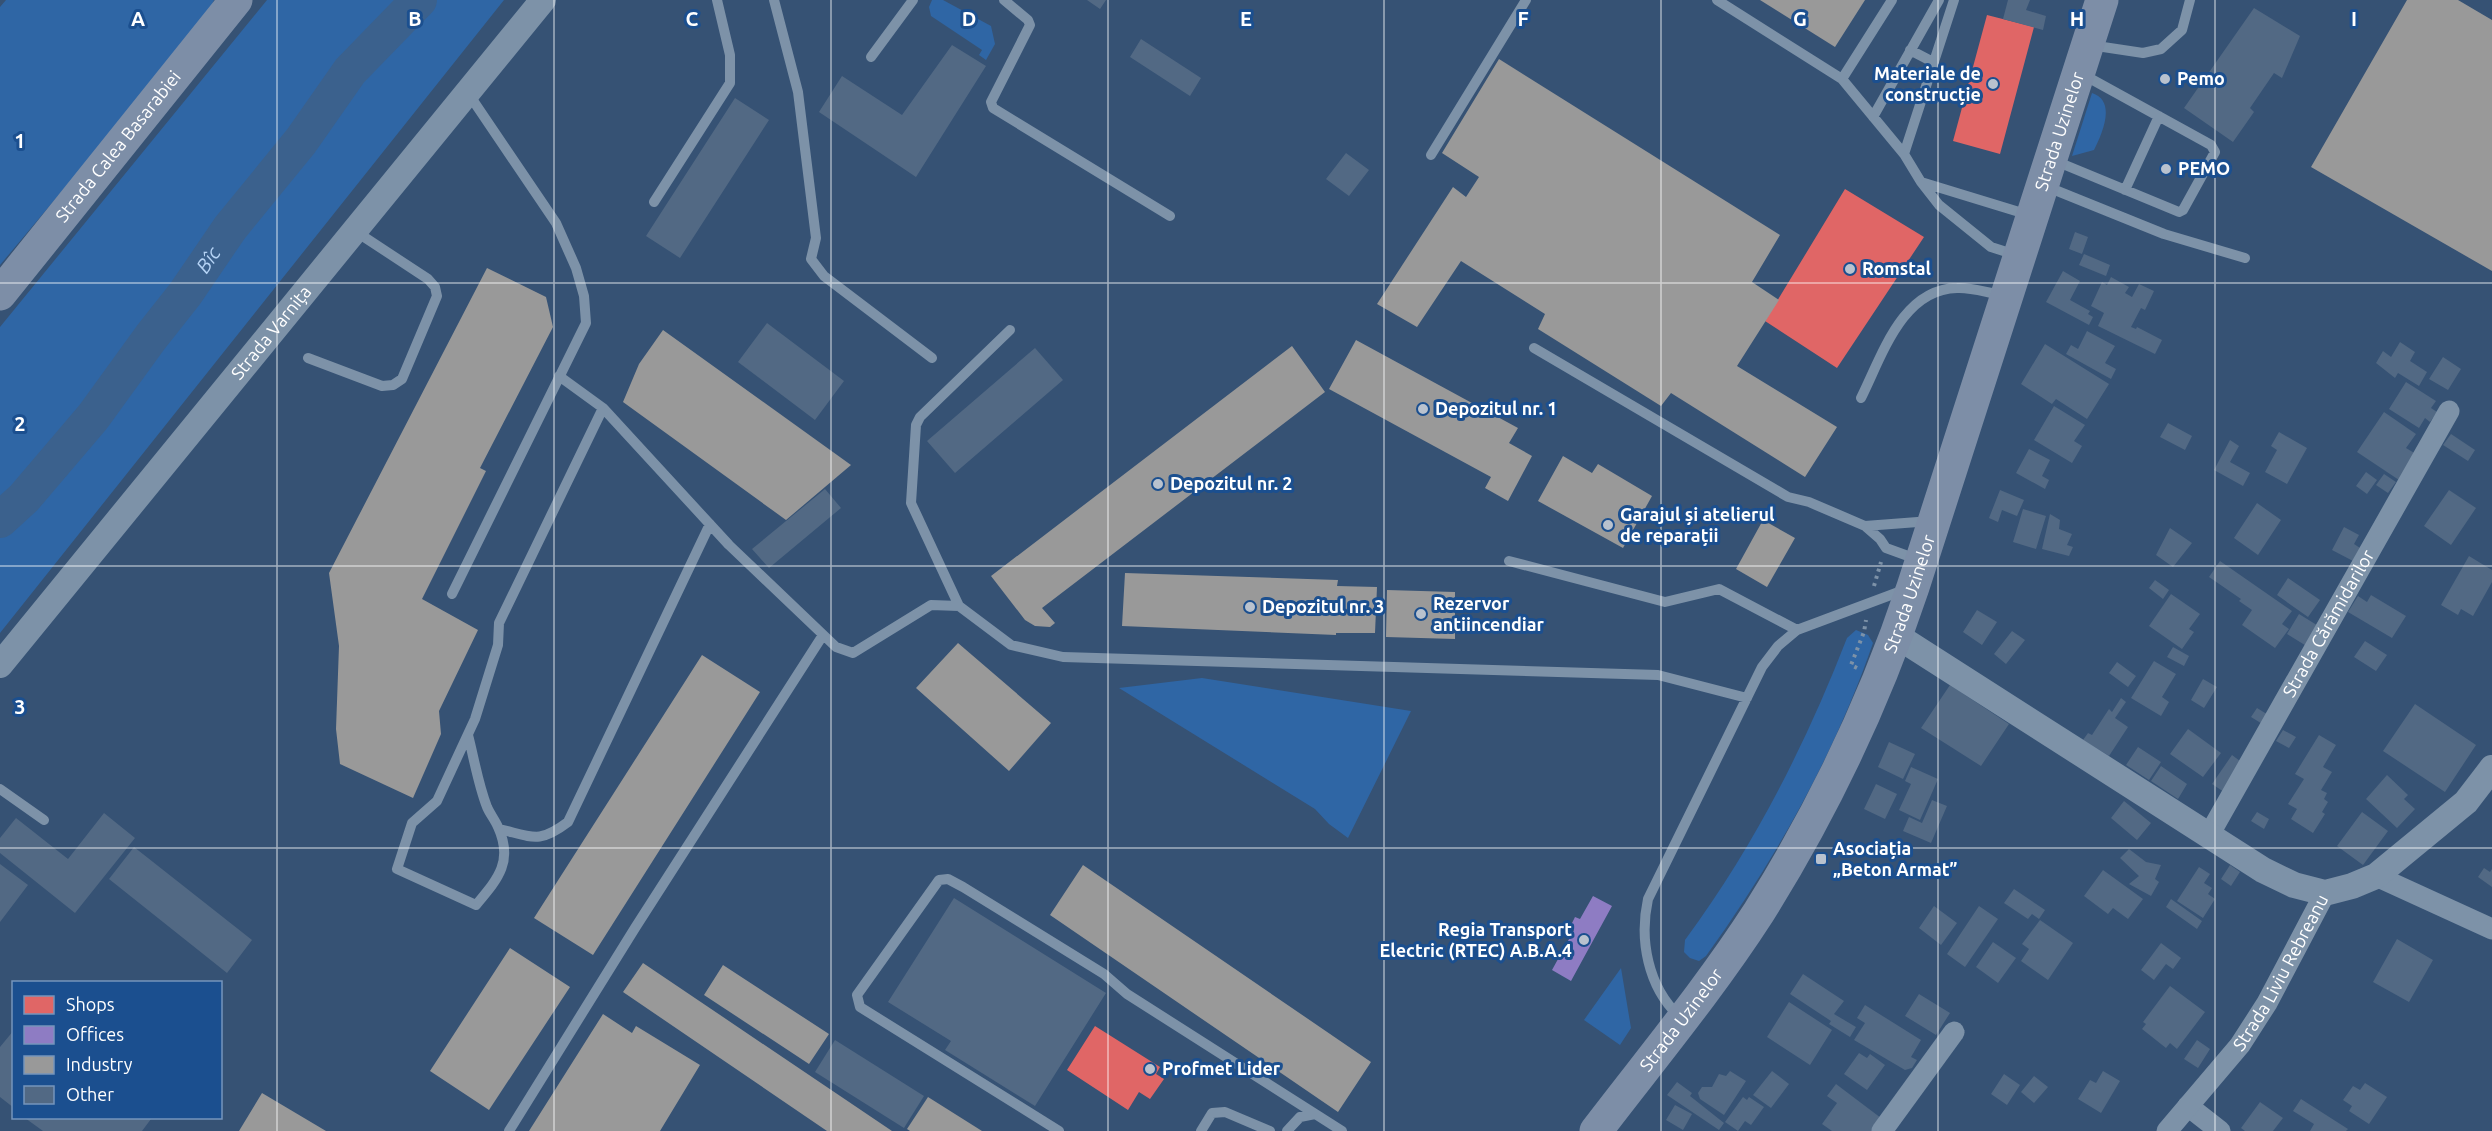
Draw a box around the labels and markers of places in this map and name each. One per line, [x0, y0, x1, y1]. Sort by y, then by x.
place label: Materiale de construcție [1874, 63, 1981, 105]
place label: Pemo [2177, 68, 2225, 88]
marker: Pemo [2158, 72, 2172, 86]
marker: Materiale de construcție [1986, 77, 2000, 91]
place label: PEMO [2178, 158, 2230, 178]
marker: PEMO [2159, 162, 2173, 176]
place label: Romstal [1862, 258, 1932, 278]
marker: Romstal [1843, 262, 1857, 276]
place label: Depozitul nr. 1 [1435, 398, 1558, 418]
marker: Depozitul nr. 1 [1416, 402, 1430, 416]
place label: Depozitul nr. 2 [1170, 473, 1293, 493]
marker: Depozitul nr. 2 [1151, 477, 1165, 491]
place label: Garajul și atelierul de reparații [1620, 504, 1775, 546]
marker: Garajul și atelierul de reparații [1601, 518, 1615, 532]
place label: Rezervor antiincendiar [1433, 593, 1545, 634]
place label: Depozitul nr. 3 [1262, 596, 1385, 616]
marker: Depozitul nr. 3 [1243, 600, 1257, 614]
marker: Rezervor antiincendiar [1414, 607, 1428, 621]
place label: Asociația „Beton Armat” [1833, 838, 1957, 879]
marker: Asociația „Beton Armat” [1814, 852, 1828, 866]
place label: Regia Transport Electric (RTEC) A.B.A.4 [1380, 919, 1572, 961]
marker: Regia Transport Electric (RTEC) A.B.A.4 [1577, 933, 1591, 947]
place label: Profmet Lider [1162, 1058, 1281, 1078]
marker: Profmet Lider [1143, 1062, 1157, 1076]

